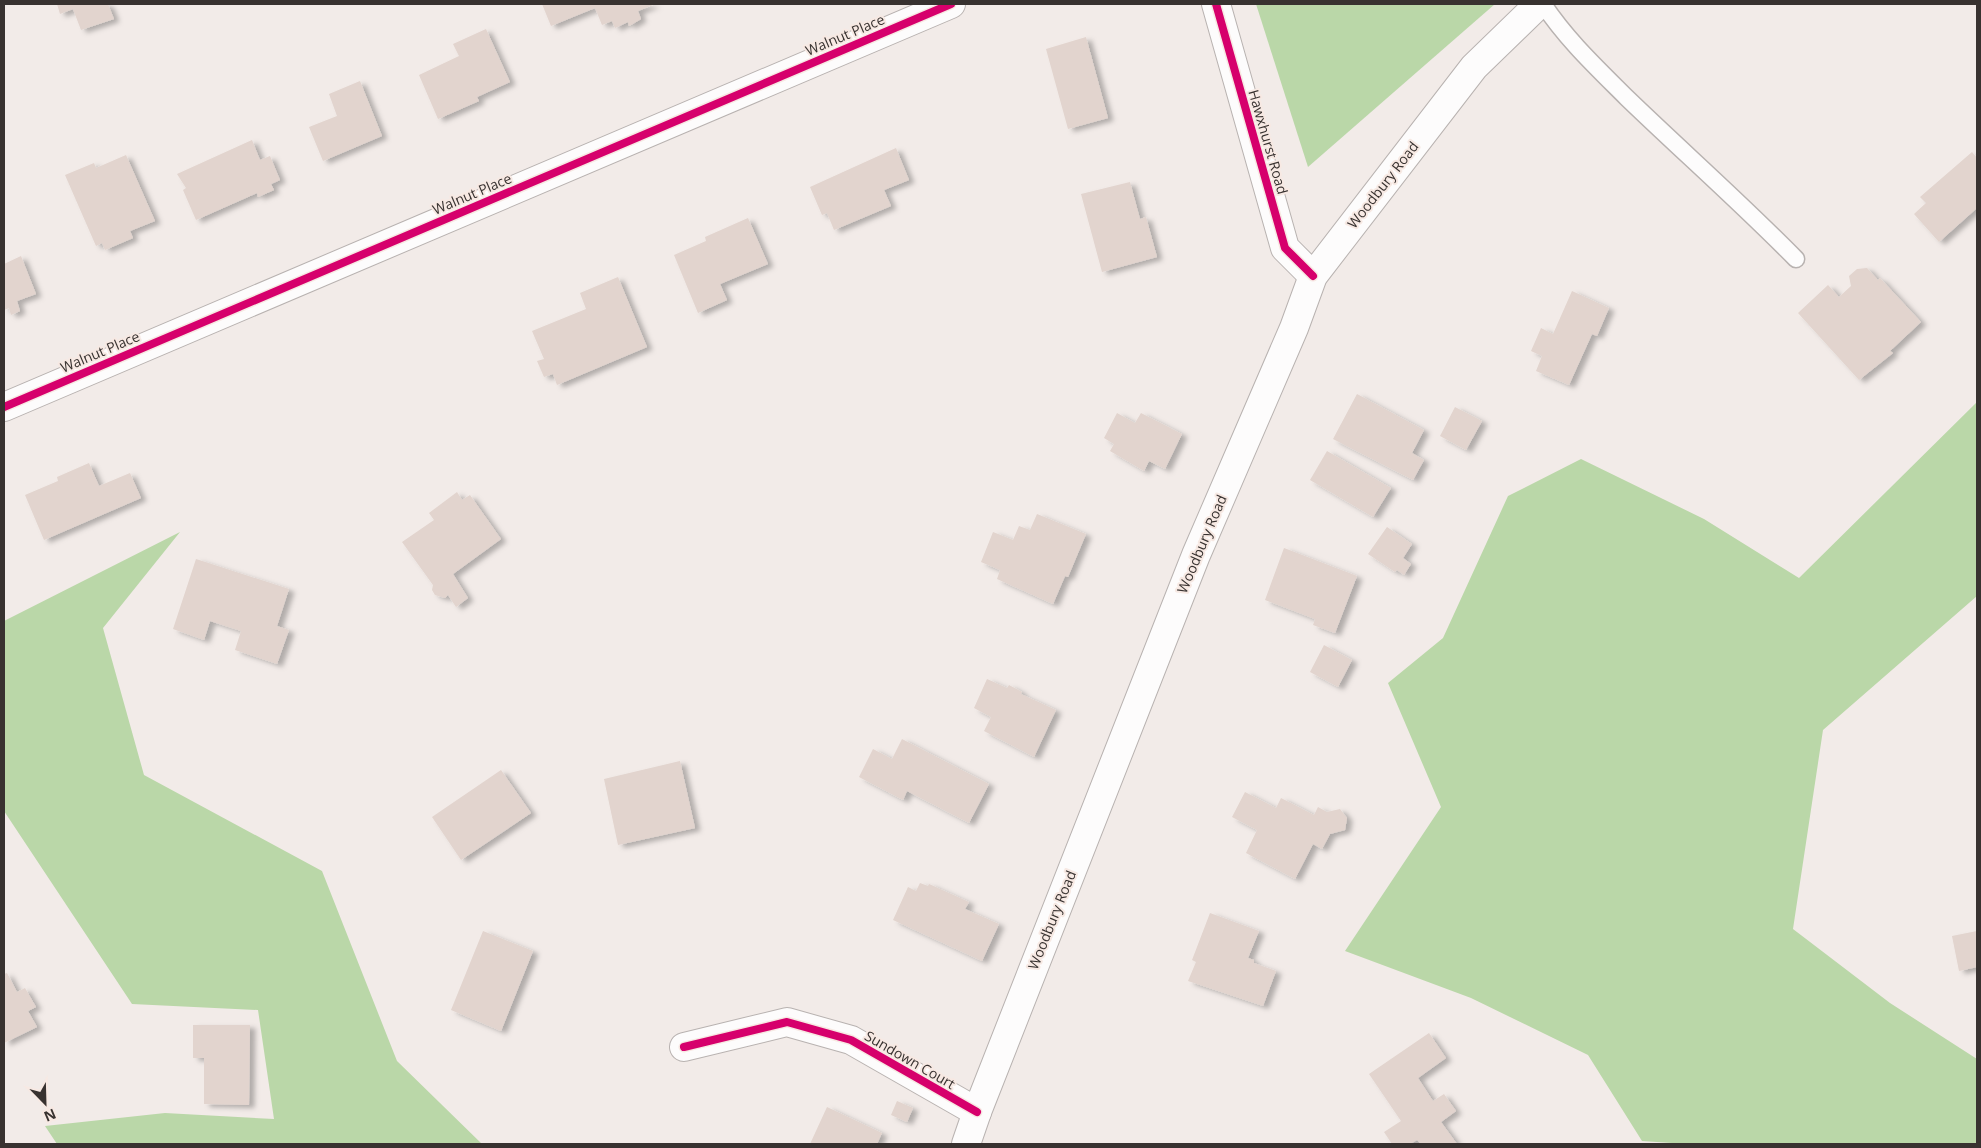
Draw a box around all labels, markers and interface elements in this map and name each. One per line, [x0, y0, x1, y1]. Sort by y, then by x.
street label: Walnut Place [802, 9, 887, 60]
street label: Hawxhurst Road [1244, 87, 1292, 196]
street label: Woodbury Road [1343, 137, 1423, 232]
street label: Walnut Place [429, 168, 514, 219]
street label: Walnut Place [57, 326, 142, 377]
street label: Woodbury Road [1172, 492, 1231, 596]
street label: Woodbury Road [1023, 867, 1080, 972]
street label: Sundown Court [862, 1026, 959, 1093]
north arrow [20, 1078, 70, 1128]
text: N [41, 1104, 59, 1126]

